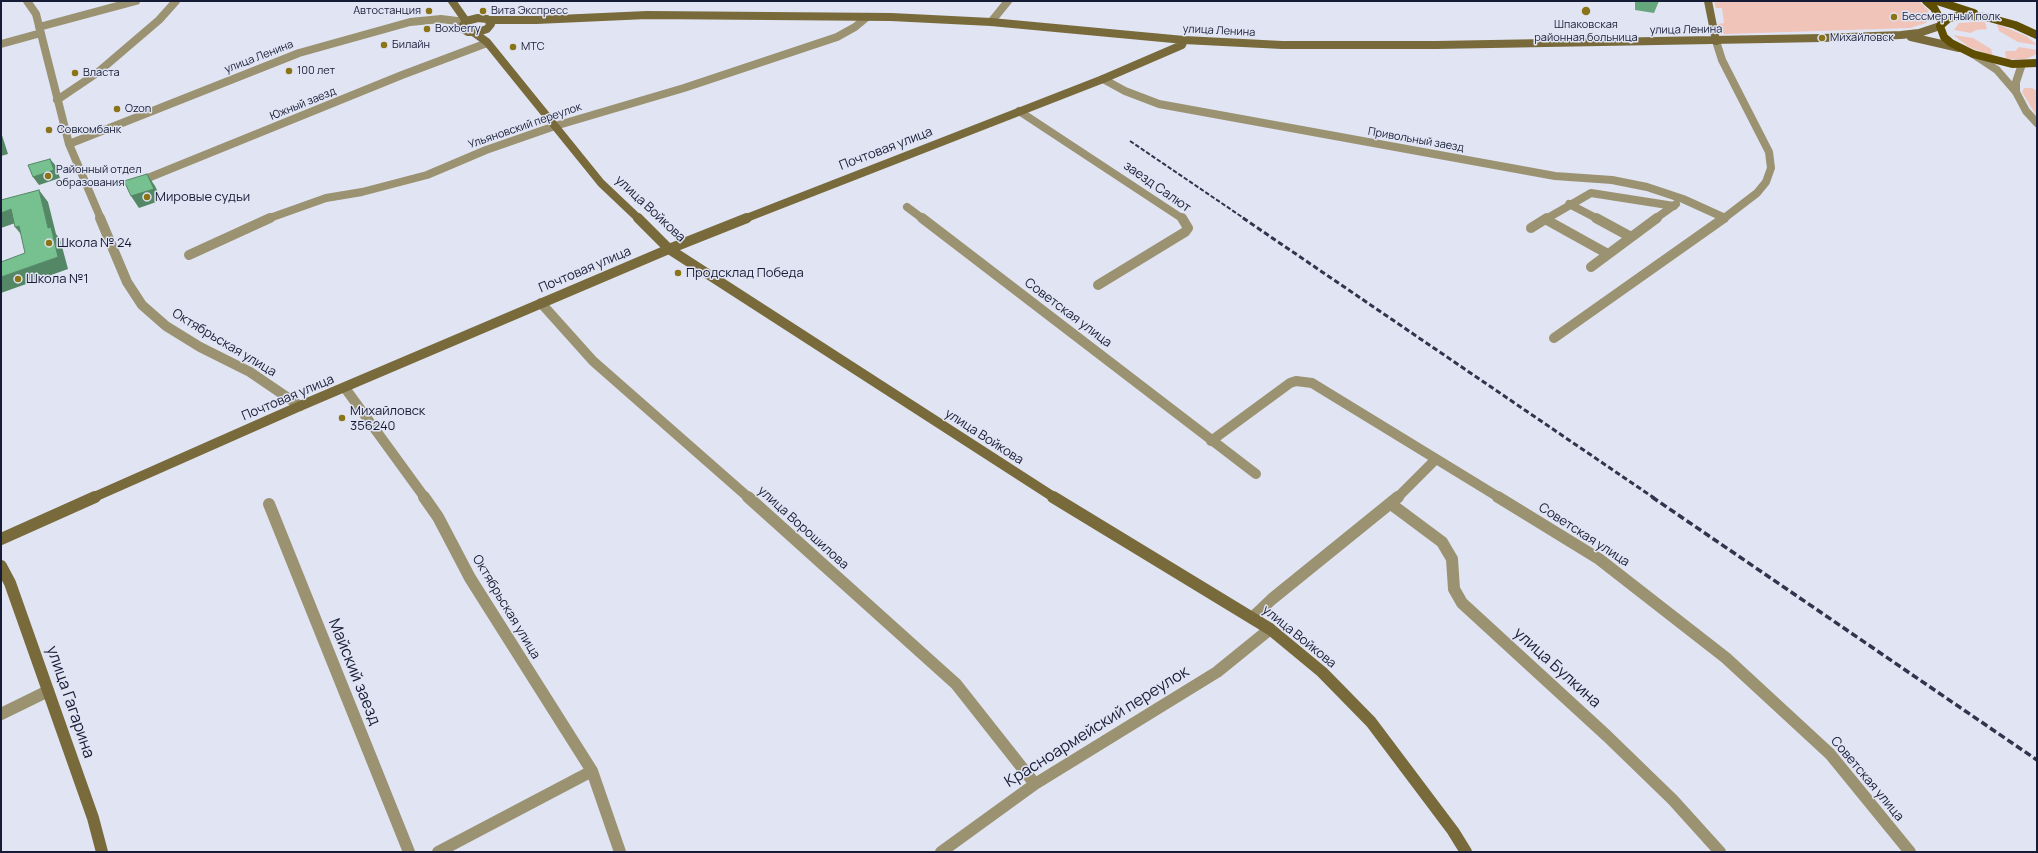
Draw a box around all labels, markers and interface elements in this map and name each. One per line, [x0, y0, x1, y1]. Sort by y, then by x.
place label: Автостанция [353, 4, 421, 18]
place label: Вита Экспресс [491, 4, 568, 18]
marker: Шпаковская районная больница [1580, 5, 1592, 17]
marker: Автостанция [424, 6, 434, 16]
marker: Вита Экспресс [478, 6, 488, 16]
place label: Бессмертный полк [1902, 10, 2000, 24]
marker: Бессмертный полк [1889, 12, 1899, 22]
place label: Шпаковская районная больница [1534, 18, 1638, 44]
place label: Boxberry [435, 22, 481, 36]
street label: улица Ленина [1182, 23, 1256, 39]
street label: улица Ленина [1650, 23, 1722, 37]
marker: Boxberry [422, 24, 432, 34]
place label: Михайловск [1830, 31, 1894, 45]
marker: Михайловск [1817, 33, 1827, 43]
street label: улица Ленина [223, 38, 295, 76]
place label: Билайн [392, 38, 430, 52]
marker: Билайн [379, 40, 389, 50]
place label: МТС [521, 40, 545, 54]
marker: МТС [508, 42, 518, 52]
place label: 100 лет [297, 64, 335, 78]
place label: Власта [83, 66, 120, 80]
marker: 100 лет [284, 66, 294, 76]
marker: Власта [70, 68, 80, 78]
street label: Южный заезд [268, 85, 338, 123]
street label: Ульяновский переулок [467, 100, 583, 152]
place label: Ozon [125, 102, 151, 116]
marker: Ozon [112, 104, 122, 114]
place label: Совкомбанк [57, 123, 121, 137]
street label: Почтовая улица [837, 124, 935, 174]
marker: Совкомбанк [44, 125, 54, 135]
street label: Привольный заезд [1367, 125, 1465, 155]
street label: заезд Салют [1120, 158, 1194, 216]
place label: Районный отдел образования [56, 163, 142, 189]
marker: Районный отдел образования [43, 171, 53, 181]
street label: улица Войкова [612, 172, 688, 246]
place label: Мировые судьи [155, 189, 250, 205]
marker: Мировые судьи [142, 192, 152, 202]
place label: Школа № 24 [57, 235, 132, 251]
marker: Школа № 24 [44, 238, 54, 248]
street label: Почтовая улица [537, 244, 633, 296]
place label: Продсклад Победа [686, 265, 804, 281]
marker: Продсклад Победа [673, 268, 683, 278]
place label: Школа №1 [26, 271, 89, 287]
marker: Школа №1 [13, 274, 23, 284]
street label: Советская улица [1021, 275, 1115, 351]
street label: Октябрьская улица [169, 306, 279, 380]
street label: Почтовая улица [240, 372, 336, 424]
place label: Михайловск 356240 [350, 403, 425, 434]
street label: улица Войкова [942, 406, 1026, 468]
marker: Михайловск 356240 [337, 413, 347, 423]
street label: улица Ворошилова [754, 483, 852, 573]
street label: Советская улица [1536, 500, 1632, 570]
street label: Октябрьская улица [469, 552, 543, 662]
street label: улица Войкова [1259, 602, 1339, 672]
street label: Майский заезд [324, 616, 384, 728]
street label: улица Булкина [1509, 624, 1605, 712]
street label: улица Гагарина [42, 643, 98, 761]
street label: Красноармейский переулок [1001, 662, 1193, 792]
street label: Советская улица [1827, 734, 1907, 824]

